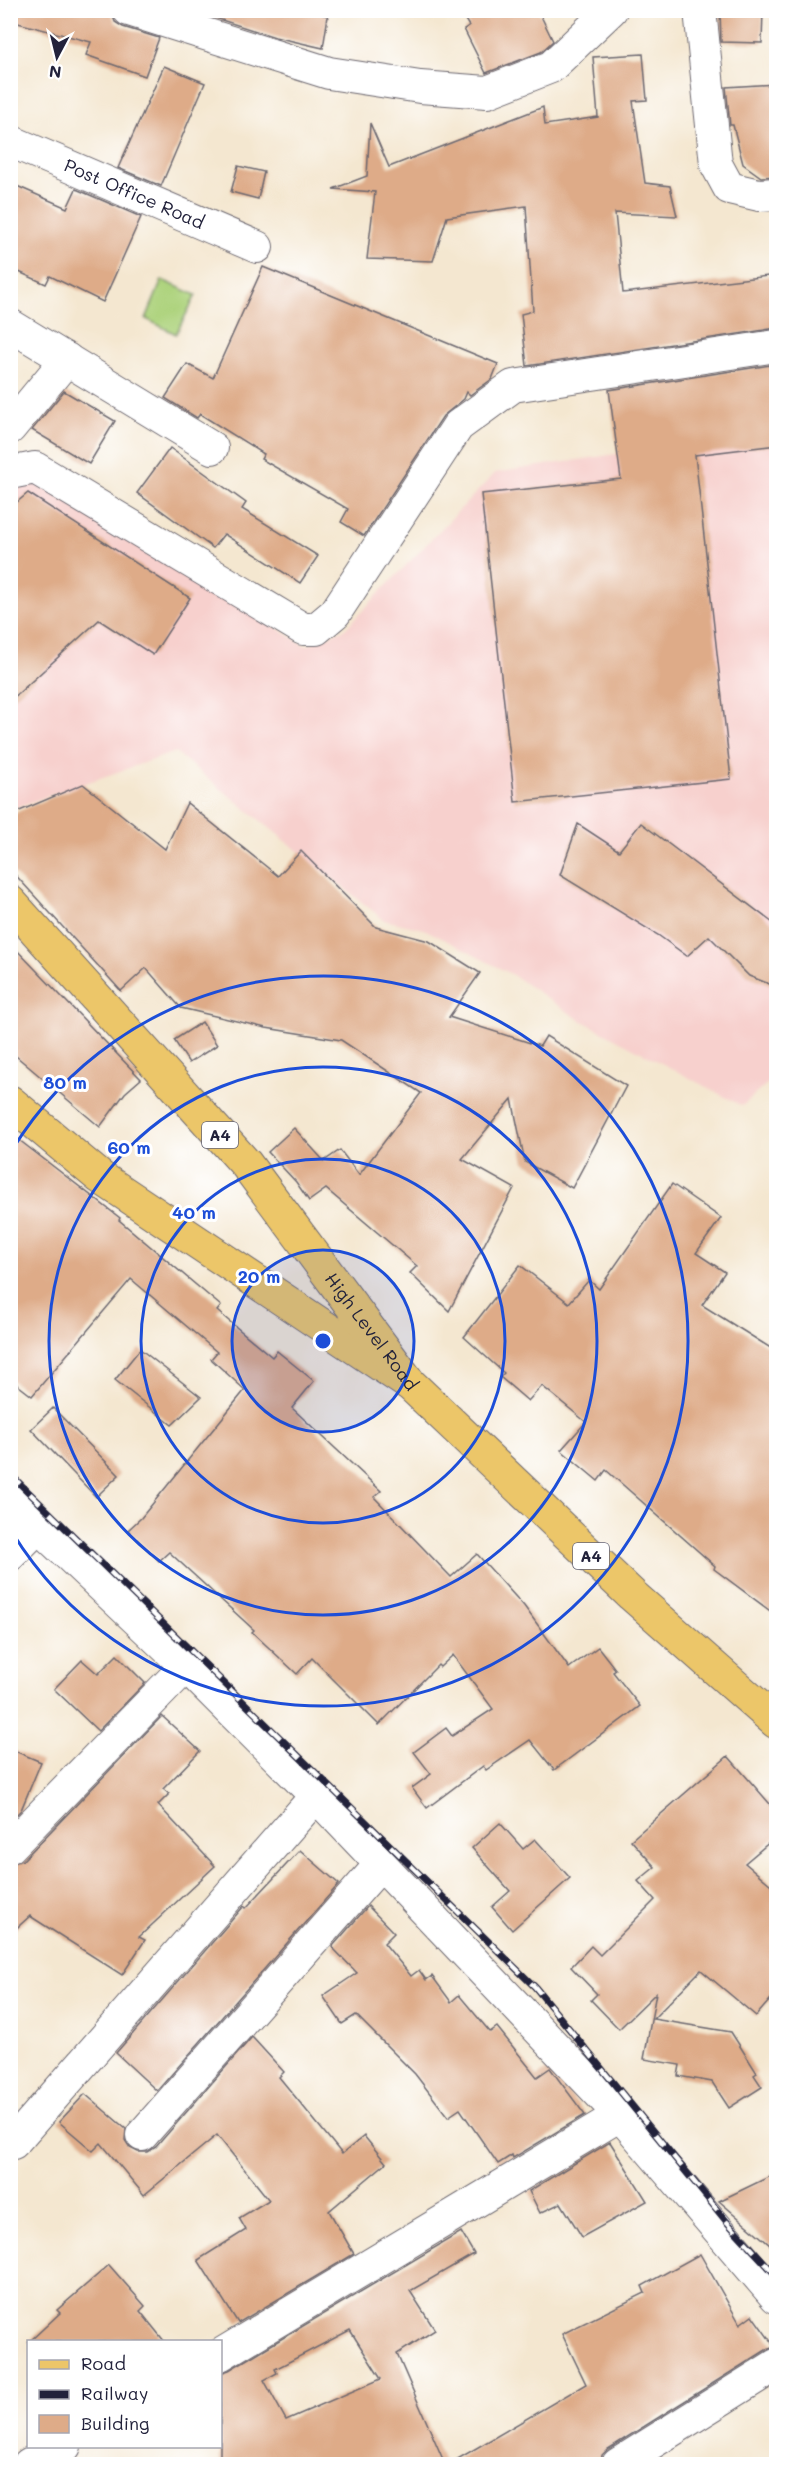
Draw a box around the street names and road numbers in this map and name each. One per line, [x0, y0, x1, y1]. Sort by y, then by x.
street label: Post Office Road [61, 153, 208, 234]
road number: A4 [202, 1122, 238, 1148]
street label: High Level Road [320, 1267, 424, 1395]
road number: A4 [573, 1543, 609, 1569]

